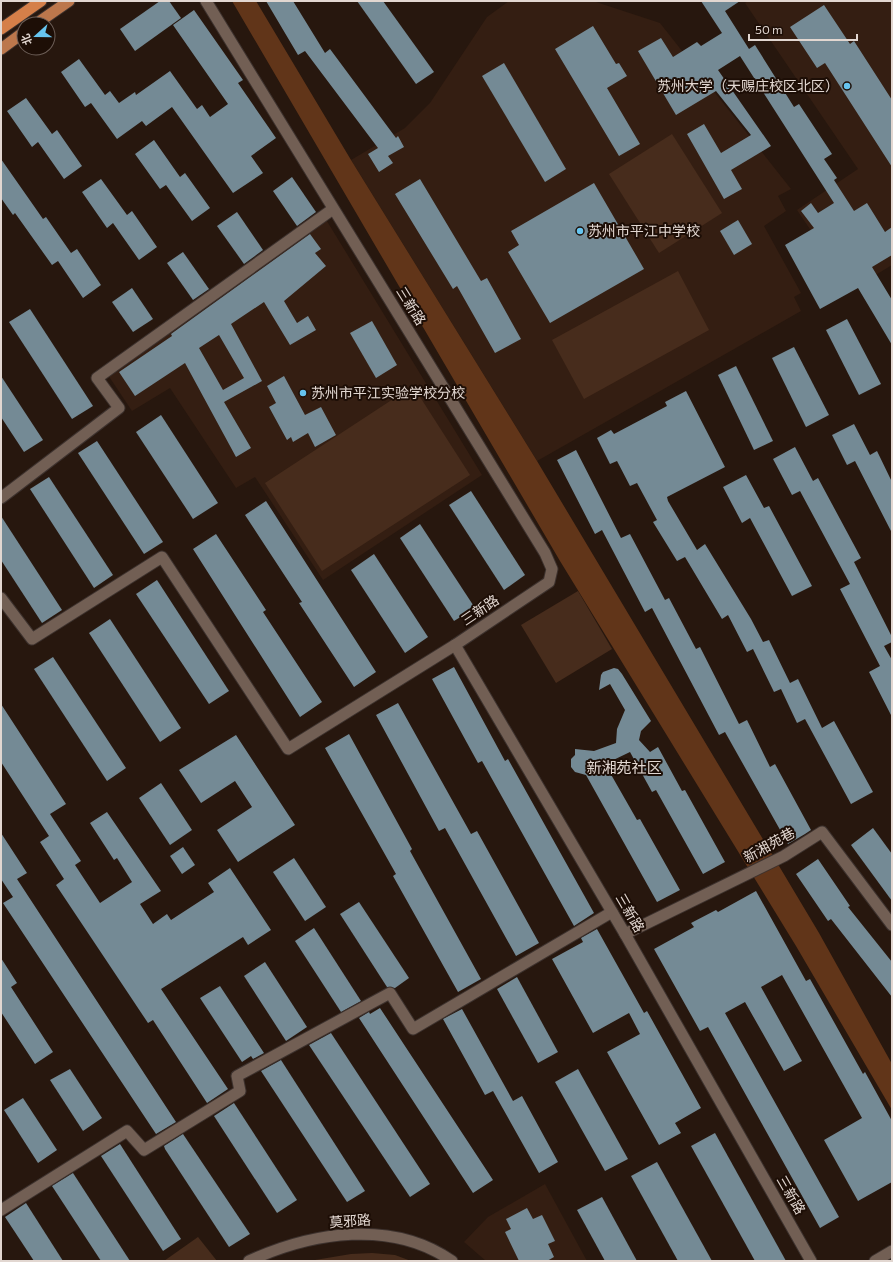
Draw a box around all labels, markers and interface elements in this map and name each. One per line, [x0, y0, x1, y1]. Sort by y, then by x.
north arrow [16, 16, 56, 56]
scale bar [749, 16, 857, 42]
text: 50 m [755, 22, 783, 36]
text: 北 [18, 32, 34, 47]
place label: 苏州大学（天赐庄校区北区） [657, 77, 839, 94]
marker: 苏州大学（天赐庄校区北区） [842, 81, 852, 91]
place label: 苏州市平江中学校 [588, 222, 700, 239]
marker: 苏州市平江中学校 [575, 226, 585, 236]
street label: 三新路 [393, 283, 430, 328]
place label: 苏州市平江实验学校分校 [311, 384, 465, 401]
marker: 苏州市平江实验学校分校 [298, 388, 308, 398]
street label: 三新路 [458, 591, 502, 628]
district label: 新湘苑社区 [586, 758, 662, 776]
street label: 新湘苑巷 [740, 824, 797, 866]
street label: 三新路 [613, 890, 648, 935]
street label: 三新路 [774, 1172, 809, 1217]
street label: 莫邪路 [328, 1211, 372, 1230]

